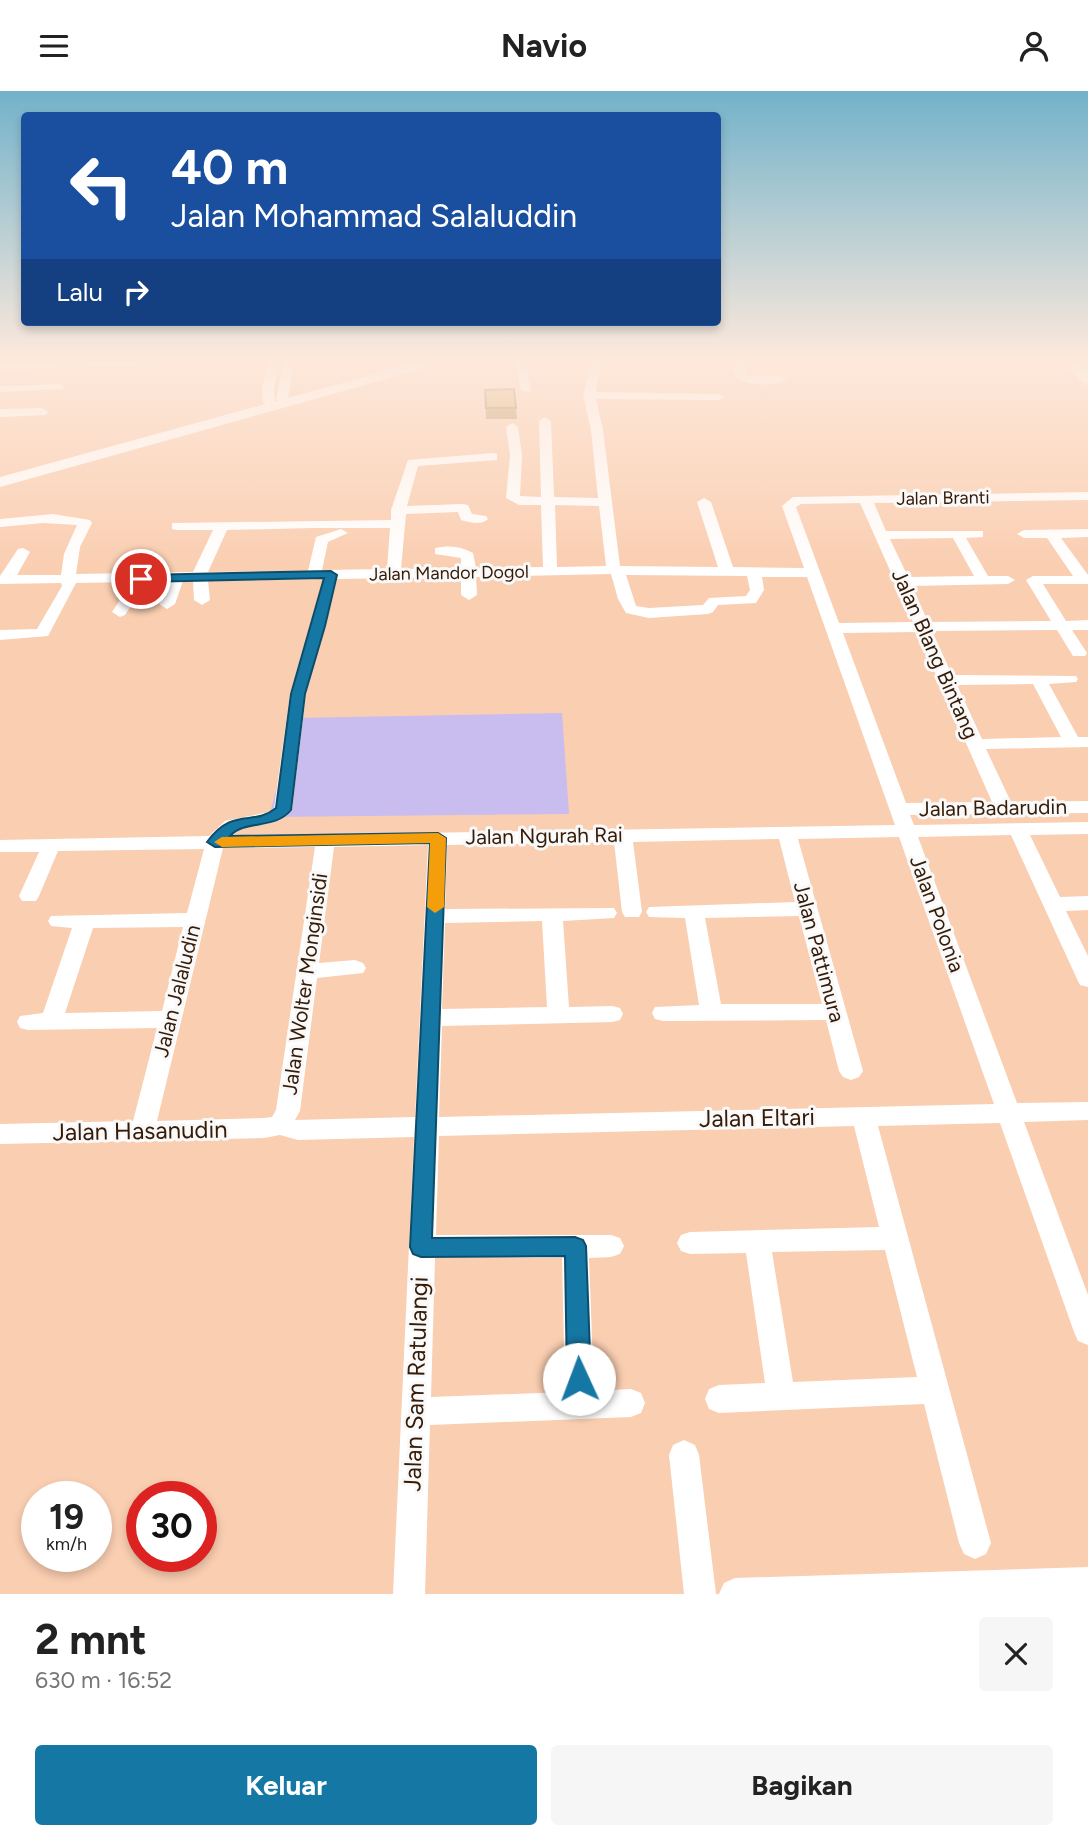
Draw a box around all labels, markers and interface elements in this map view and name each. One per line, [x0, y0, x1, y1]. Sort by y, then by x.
icon: menu [35, 27, 73, 65]
text: Navio [501, 27, 587, 65]
icon: person [1015, 27, 1053, 65]
text: 40 m [171, 137, 288, 196]
icon: left [56, 140, 147, 231]
text: Jalan Mohammad Salaluddin [171, 197, 577, 235]
icon: right [117, 273, 155, 311]
text: Lalu [56, 276, 103, 308]
street label: Jalan Branti [896, 486, 990, 510]
pin [111, 549, 171, 609]
icon: arrive [122, 560, 160, 598]
street label: Jalan Mandor Dogol [369, 561, 529, 585]
street label: Jalan Blang Bintang [887, 565, 984, 743]
street label: Jalan Badarudin [919, 794, 1067, 821]
street label: Jalan Ngurah Rai [465, 822, 623, 849]
street label: Jalan Polonia [905, 852, 970, 975]
street label: Jalan Wolter Monginsidi [277, 871, 332, 1097]
street label: Jalan Pattimura [789, 879, 850, 1025]
street label: Jalan Jalaludin [148, 922, 205, 1060]
street label: Jalan Eltari [699, 1102, 815, 1133]
street label: Jalan Hasanudin [52, 1114, 228, 1147]
street label: Jalan Sam Ratulangi [397, 1276, 434, 1492]
position arrow [542, 1342, 616, 1416]
speed limit sign: 30 [126, 1481, 217, 1572]
text: 19 [49, 1496, 84, 1538]
text: km/h [46, 1533, 87, 1555]
text: 2 mnt [35, 1614, 147, 1665]
button: close [979, 1617, 1053, 1691]
text: 630 m · 16:52 [35, 1666, 172, 1694]
button: Keluar [35, 1745, 537, 1825]
button: Bagikan [551, 1745, 1053, 1825]

